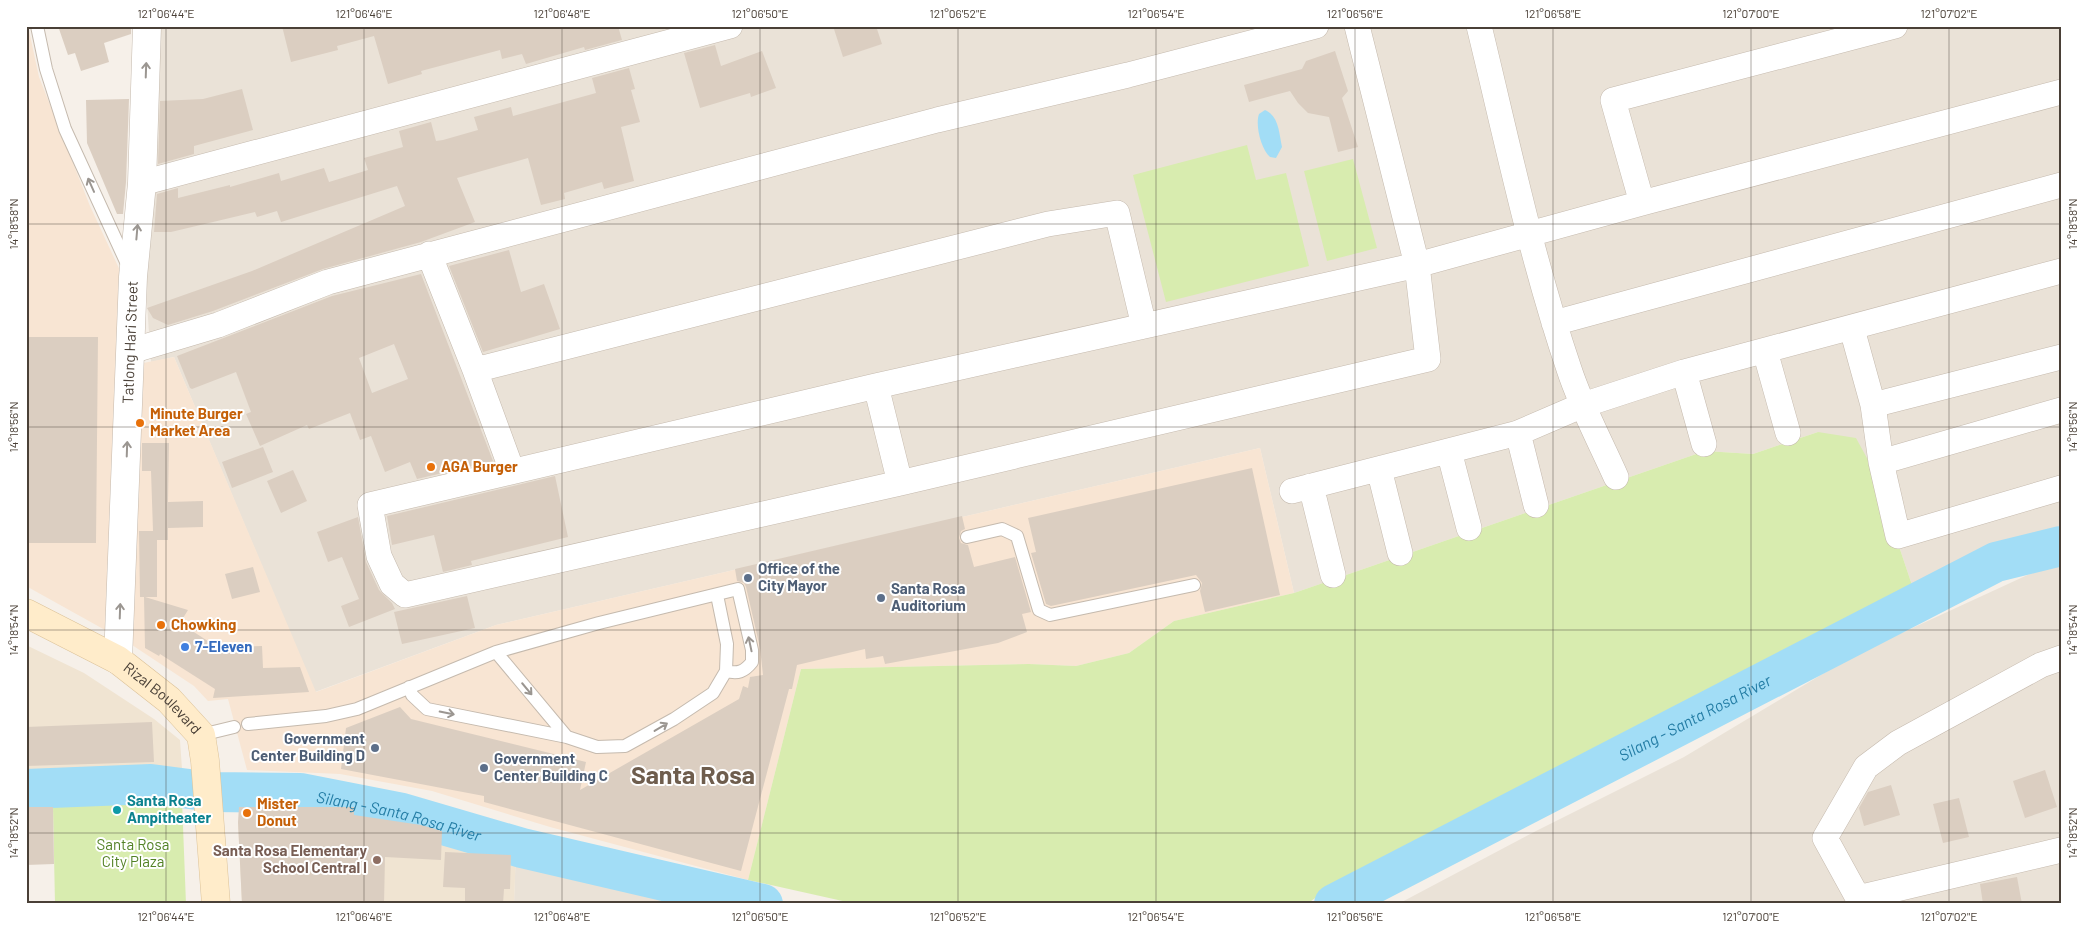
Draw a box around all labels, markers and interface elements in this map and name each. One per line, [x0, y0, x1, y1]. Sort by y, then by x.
text: 121°06'44"E [137, 6, 195, 20]
text: 121°06'46"E [336, 6, 392, 20]
text: 121°06'48"E [534, 6, 590, 20]
text: 121°06'50"E [731, 6, 789, 20]
text: 121°06'52"E [930, 6, 986, 20]
text: 121°06'54"E [1128, 6, 1184, 20]
text: 121°06'56"E [1327, 6, 1383, 20]
text: 121°06'58"E [1525, 6, 1581, 20]
text: 121°07'00"E [1722, 6, 1780, 20]
text: 121°07'02"E [1921, 6, 1977, 20]
one-way arrow [141, 62, 150, 78]
one-way arrow [85, 178, 95, 193]
text: 14°18'58"N [6, 198, 20, 250]
text: 14°18'58"N [2065, 198, 2079, 250]
one-way arrow [133, 225, 142, 241]
street label: Tatlong Hari Street [118, 280, 141, 404]
text: 14°18'56"N [6, 401, 20, 453]
text: 14°18'56"N [2065, 401, 2079, 453]
place label: Minute Burger Market Area [150, 404, 243, 439]
marker: Minute Burger Market Area [134, 417, 146, 429]
one-way arrow [122, 441, 131, 457]
place label: AGA Burger [441, 457, 518, 475]
marker: AGA Burger [425, 461, 437, 473]
place label: Office of the City Mayor [758, 559, 840, 594]
marker: Office of the City Mayor [742, 572, 754, 584]
place label: Santa Rosa Auditorium [891, 579, 966, 614]
marker: Santa Rosa Auditorium [875, 592, 887, 604]
one-way arrow [116, 603, 125, 619]
text: 14°18'54"N [6, 604, 20, 656]
text: 14°18'54"N [2065, 604, 2079, 656]
place label: Chowking [171, 615, 236, 633]
marker: Chowking [155, 619, 167, 631]
place label: 7-Eleven [195, 637, 252, 655]
one-way arrow [745, 637, 755, 653]
marker: 7-Eleven [179, 641, 191, 653]
street label: Rizal Boulevard [120, 658, 206, 737]
water label: Silang - Santa Rosa River [1615, 669, 1775, 764]
one-way arrow [522, 682, 533, 695]
one-way arrow [438, 709, 454, 718]
one-way arrow [653, 721, 667, 731]
place label: Government Center Building D [251, 729, 365, 764]
marker: Government Center Building D [369, 742, 381, 754]
place label: Government Center Building C [494, 749, 608, 784]
district label: Santa Rosa [631, 759, 755, 789]
marker: Government Center Building C [478, 762, 490, 774]
water label: Silang - Santa Rosa River [315, 786, 485, 845]
place label: Santa Rosa Ampitheater [127, 791, 211, 826]
place label: Mister Donut [257, 794, 299, 829]
marker: Santa Rosa Ampitheater [111, 804, 123, 816]
text: 14°18'52"N [6, 807, 20, 859]
marker: Mister Donut [241, 807, 253, 819]
text: 14°18'52"N [2065, 807, 2079, 859]
park label: Santa Rosa City Plaza [97, 835, 169, 870]
place label: Santa Rosa Elementary School Central I [213, 841, 367, 876]
marker: Santa Rosa Elementary School Central I [371, 854, 383, 866]
text: 121°06'44"E [137, 909, 195, 923]
text: 121°06'46"E [336, 909, 392, 923]
text: 121°06'48"E [534, 909, 590, 923]
text: 121°06'50"E [731, 909, 789, 923]
text: 121°06'52"E [930, 909, 986, 923]
text: 121°06'54"E [1128, 909, 1184, 923]
text: 121°06'56"E [1327, 909, 1383, 923]
text: 121°06'58"E [1525, 909, 1581, 923]
text: 121°07'00"E [1722, 909, 1780, 923]
text: 121°07'02"E [1921, 909, 1977, 923]

